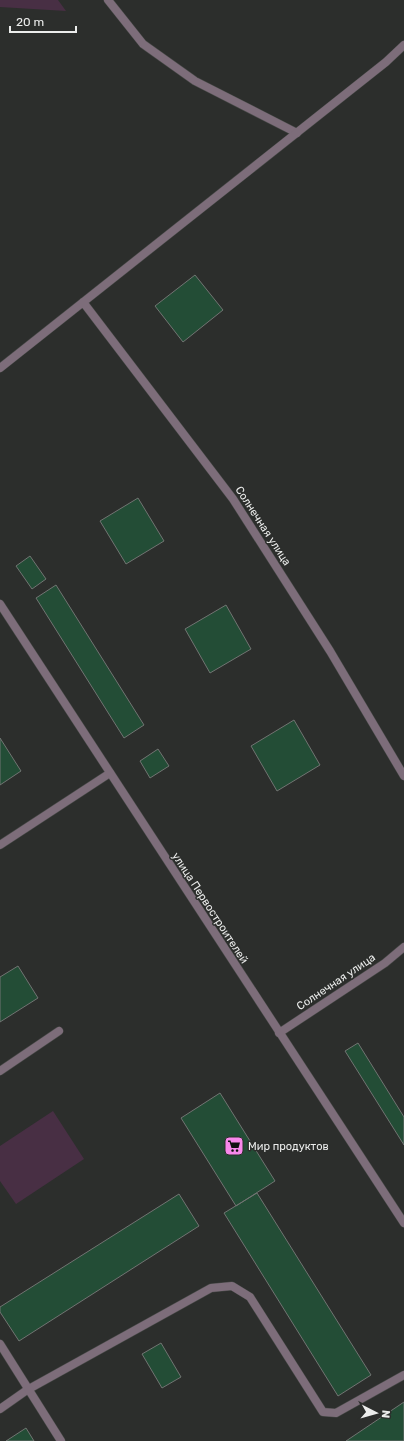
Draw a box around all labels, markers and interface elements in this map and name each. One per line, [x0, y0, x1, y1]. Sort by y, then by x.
scale bar [10, 8, 76, 34]
text: 20 m [16, 15, 44, 29]
street label: Солнечная улица [233, 484, 293, 568]
street label: улица Первостроителей [169, 850, 251, 966]
street label: Солнечная улица [294, 951, 378, 1013]
supermarket icon: Мир продуктов [223, 1135, 245, 1157]
place label: Мир продуктов [248, 1140, 329, 1153]
north arrow [356, 1393, 396, 1433]
text: N [379, 1409, 392, 1419]

